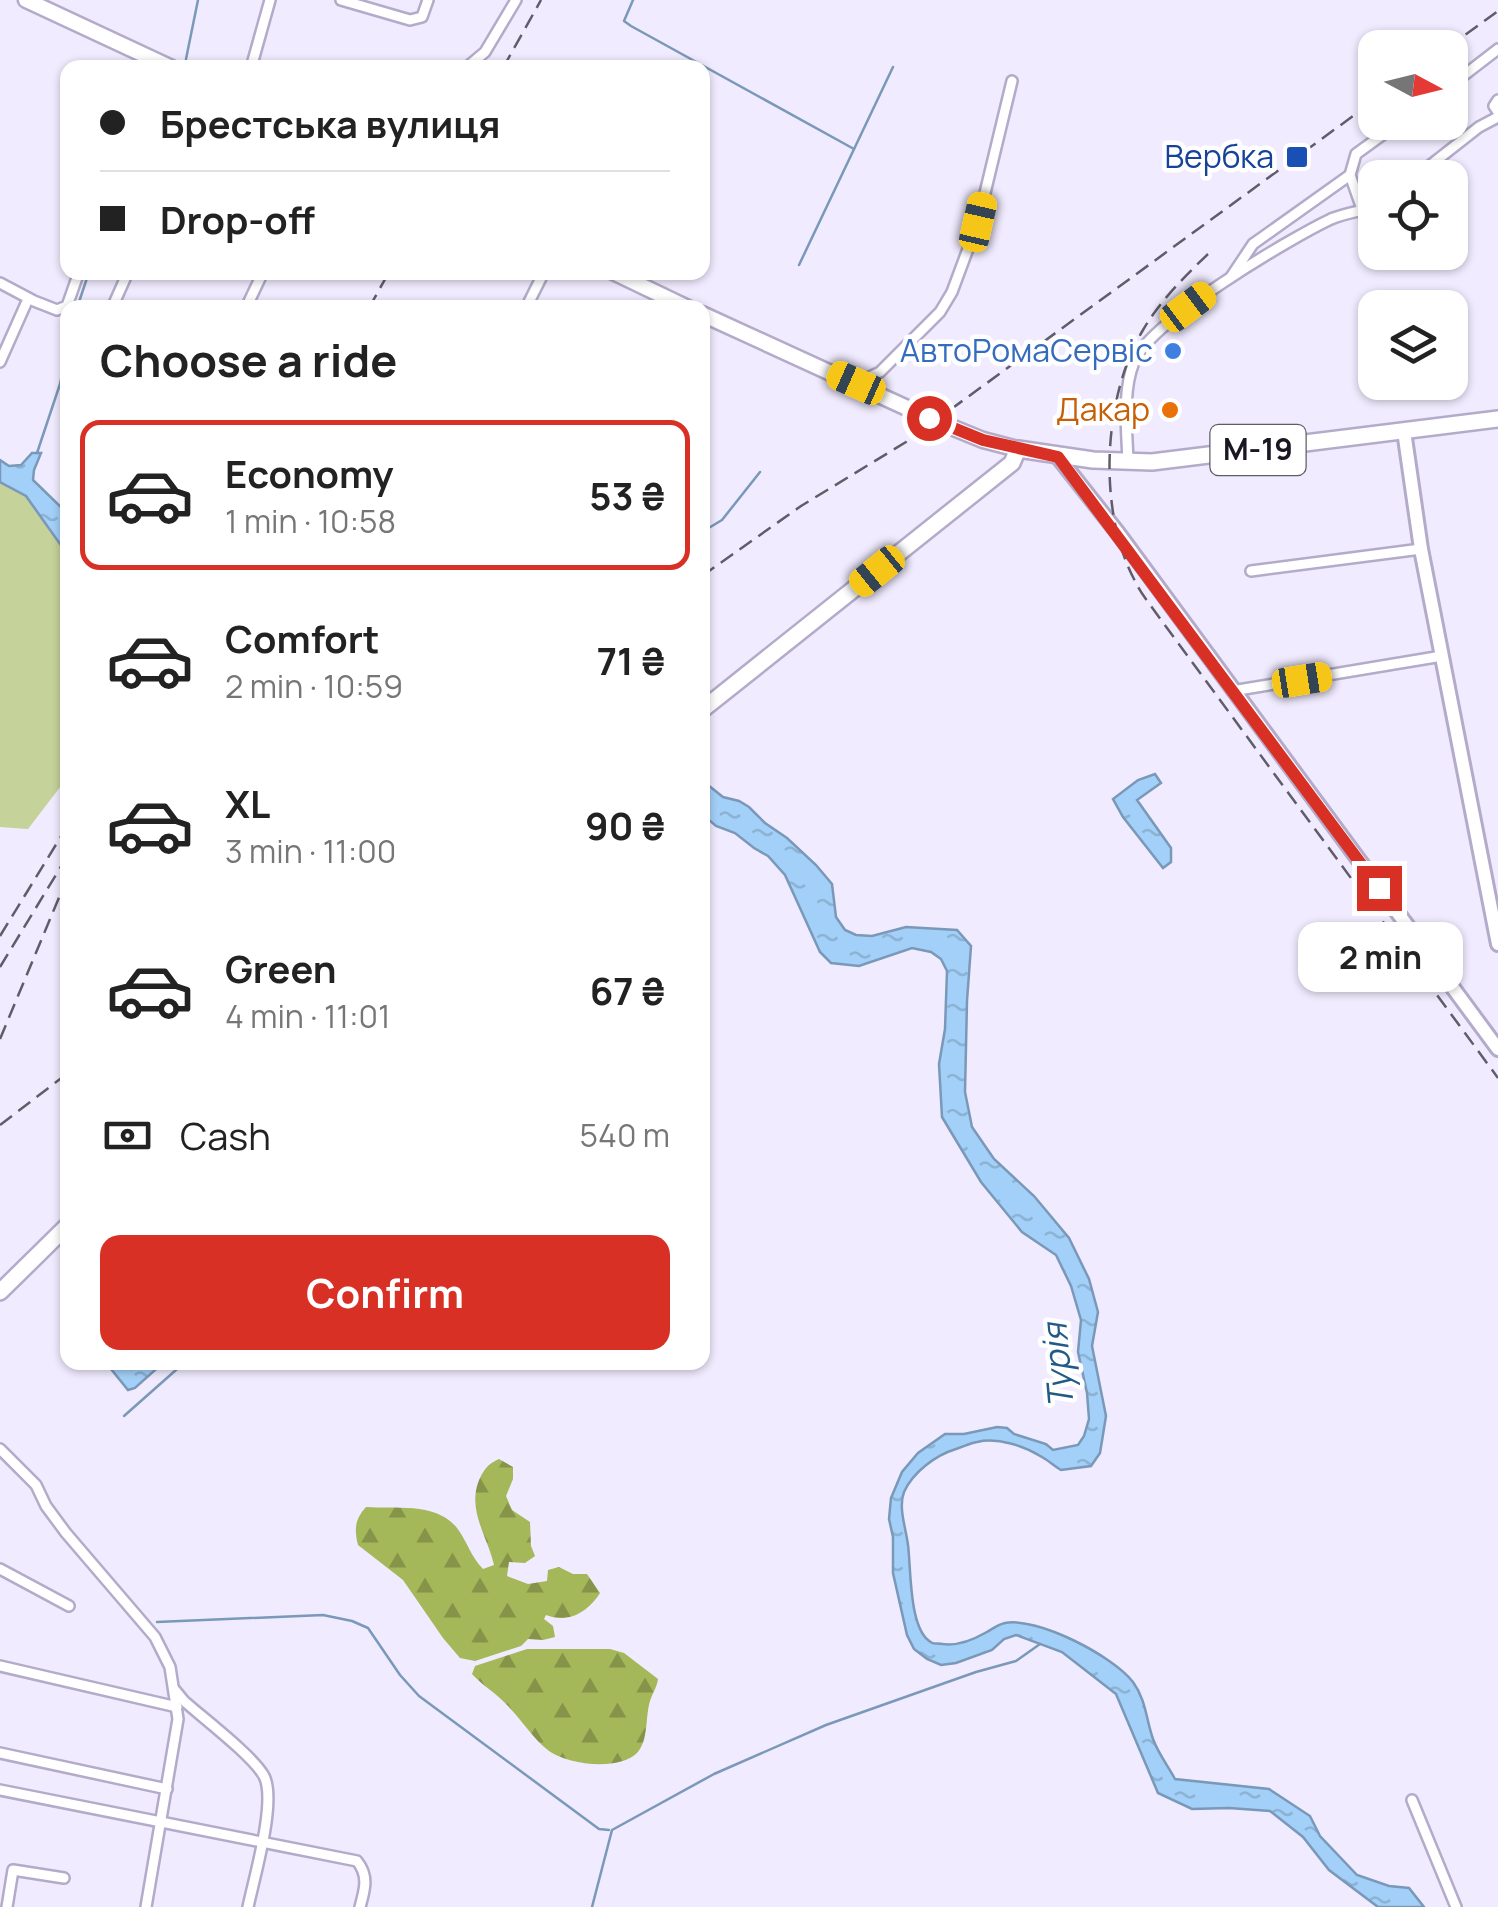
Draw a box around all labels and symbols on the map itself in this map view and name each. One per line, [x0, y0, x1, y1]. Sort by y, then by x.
north arrow [1358, 30, 1468, 140]
place label: Вербка [1164, 134, 1274, 178]
marker: Вербка [1284, 144, 1310, 170]
car [957, 189, 999, 255]
car [1155, 277, 1221, 337]
place label: АвтоРомаСервіс [900, 328, 1153, 372]
marker: АвтоРомаСервіс [1162, 340, 1184, 362]
car [822, 357, 890, 409]
place label: Дакар [1056, 387, 1150, 431]
route start [907, 396, 952, 441]
marker: Дакар [1159, 399, 1181, 421]
road number: М-19 [1210, 425, 1306, 475]
car [844, 540, 910, 602]
car [1270, 660, 1334, 700]
route end [1357, 866, 1402, 911]
callout: 2 min [1296, 923, 1462, 993]
water label: Турія [1029, 1319, 1085, 1411]

